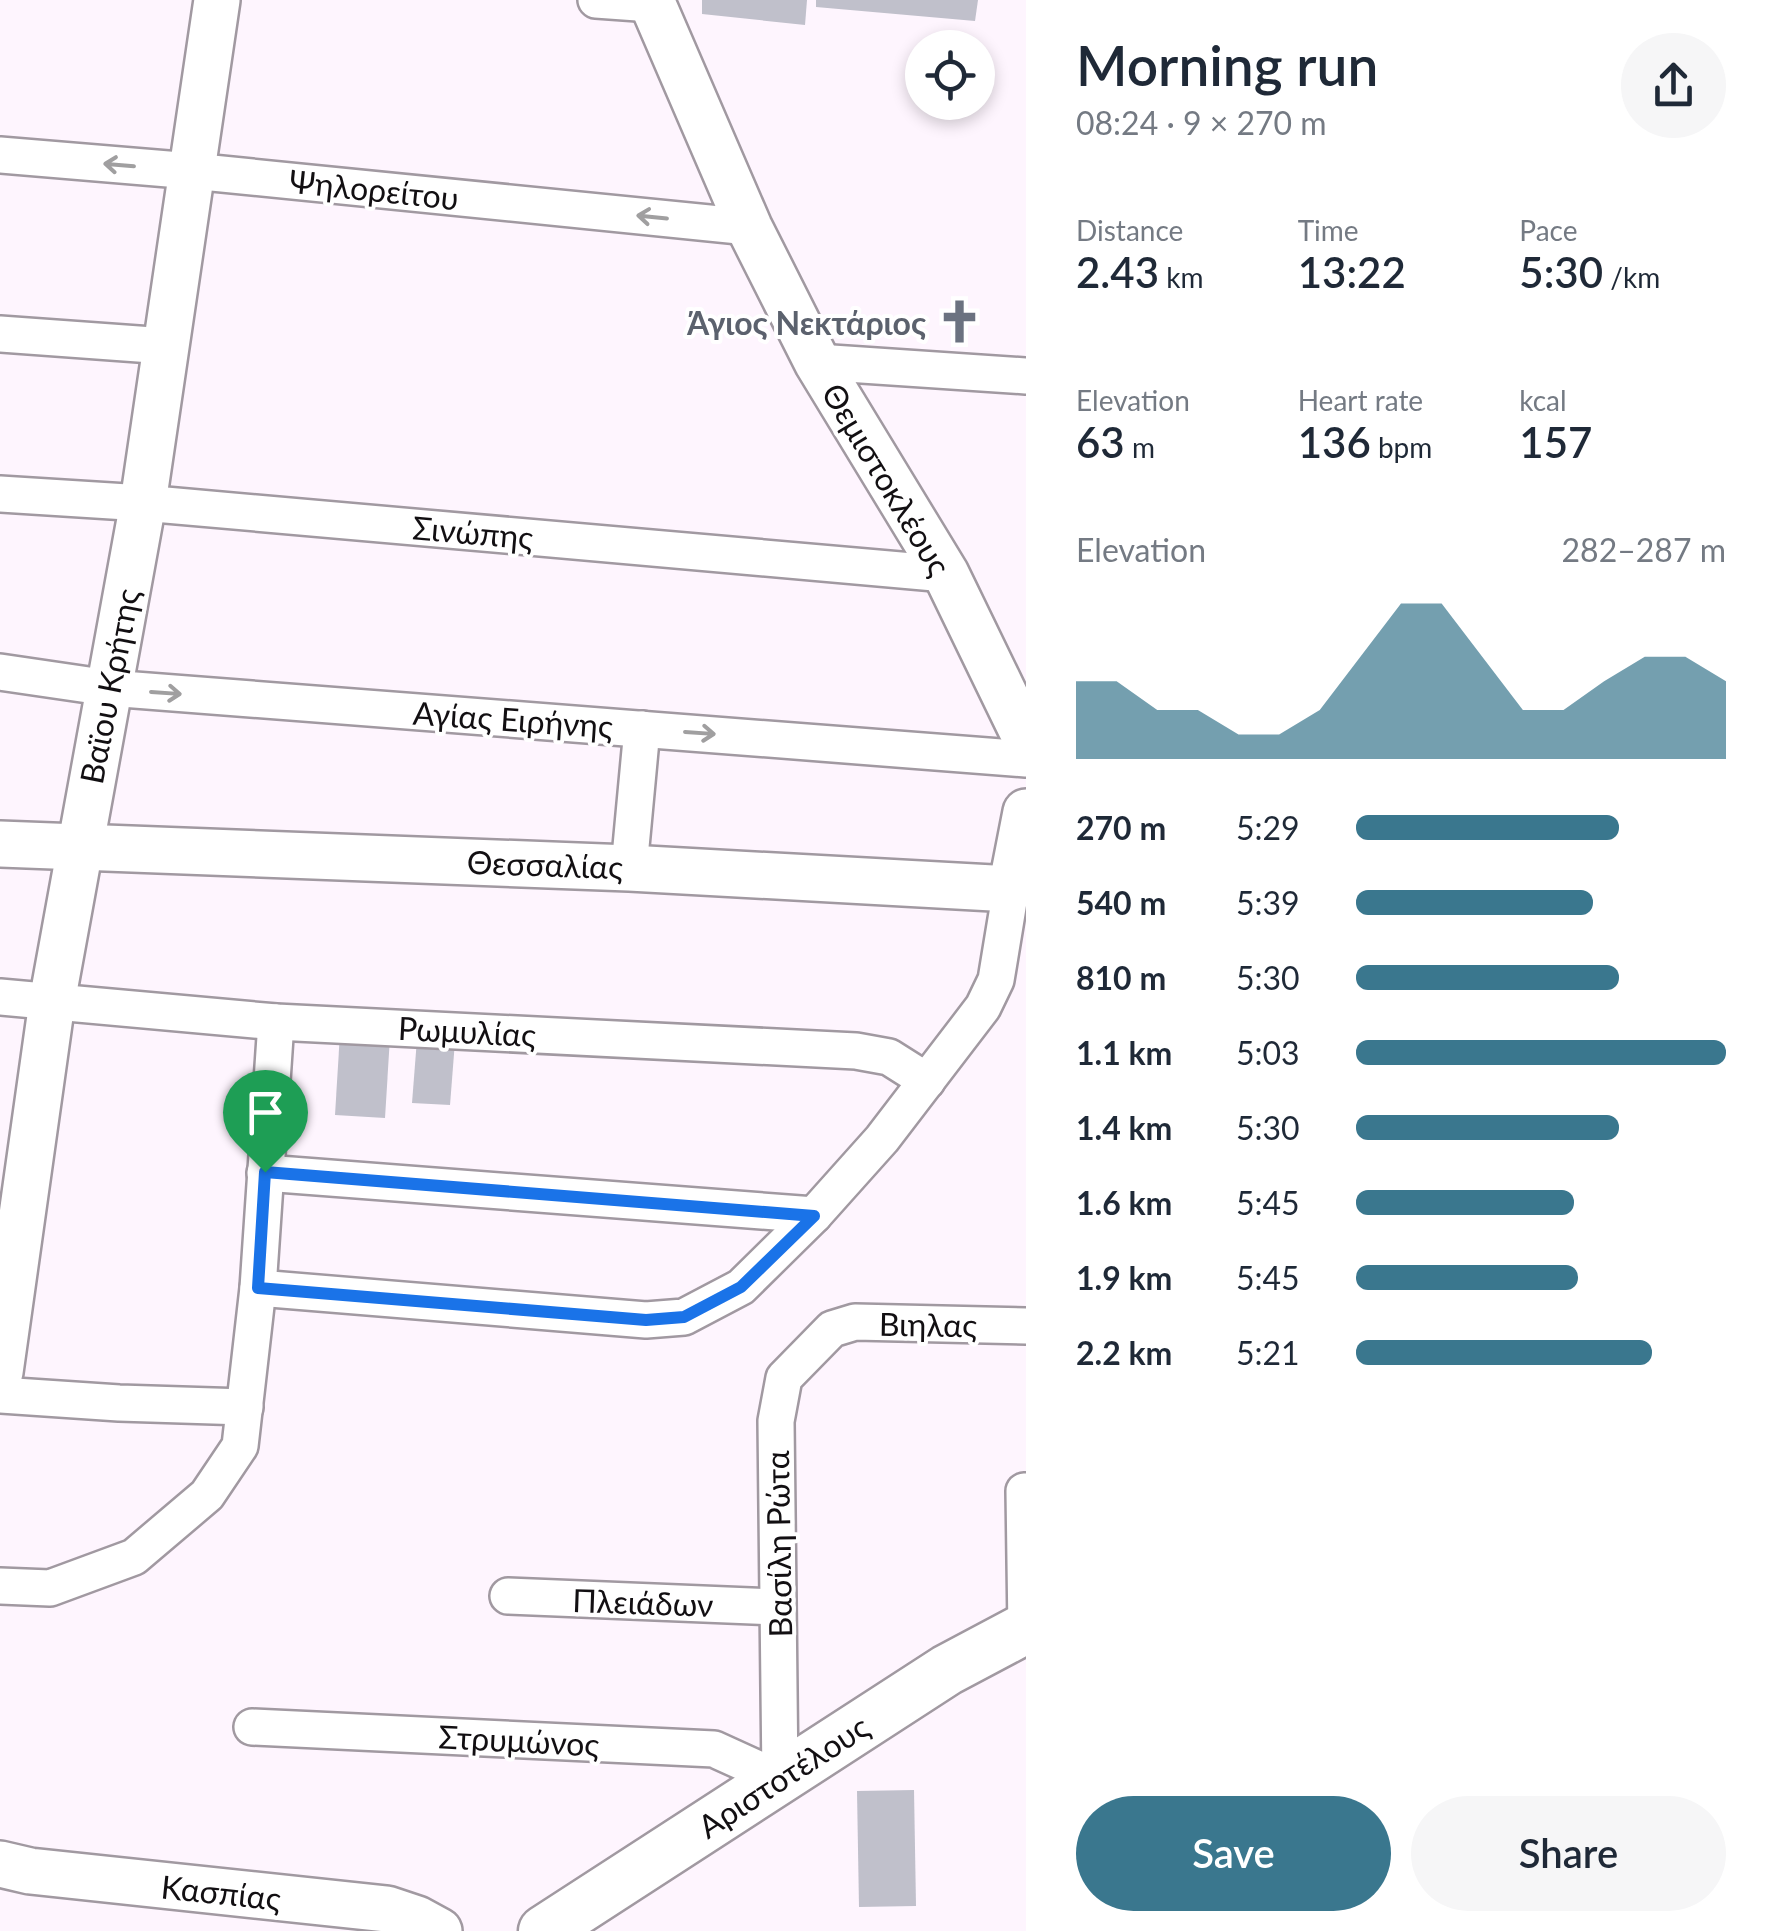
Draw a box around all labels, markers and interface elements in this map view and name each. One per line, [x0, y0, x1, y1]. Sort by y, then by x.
map controls [905, 30, 995, 120]
button: locate [905, 30, 995, 120]
text: Morning run [1076, 32, 1378, 98]
button: share [1621, 33, 1726, 138]
text: 08:24 · 9 × 270 m [1076, 103, 1327, 142]
one-way arrow [104, 155, 136, 174]
street label: Ψηλορείτου [287, 161, 461, 217]
one-way arrow [636, 207, 668, 226]
text: Distance [1076, 213, 1183, 247]
text: Time [1298, 213, 1359, 247]
text: Pace [1519, 213, 1578, 247]
text: 2.43 [1076, 247, 1159, 297]
text: 13:22 [1298, 247, 1406, 297]
text: 5:30 [1519, 247, 1603, 297]
text: km [1159, 260, 1203, 294]
text: /km [1603, 260, 1660, 294]
church icon: Άγιος Νεκτάριος [935, 298, 983, 346]
place label: Άγιος Νεκτάριος [686, 303, 926, 342]
street label: Θεμιστοκλέους [814, 376, 960, 582]
text: Elevation [1076, 383, 1190, 417]
text: Heart rate [1298, 383, 1423, 417]
text: kcal [1519, 383, 1567, 417]
text: 63 [1076, 417, 1125, 467]
text: 136 [1298, 417, 1371, 467]
text: 157 [1519, 417, 1592, 467]
text: m [1125, 430, 1155, 464]
text: bpm [1371, 430, 1432, 464]
street label: Σινώπης [411, 507, 535, 557]
text: Elevation [1076, 530, 1206, 569]
text: 282–287 m [1562, 530, 1726, 569]
street label: Βαϊου Κρήτης [71, 585, 147, 787]
one-way arrow [150, 683, 182, 702]
street label: Αγίας Ειρήνης [412, 693, 614, 745]
one-way arrow [683, 724, 715, 743]
text: 270 m [1076, 808, 1166, 847]
text: 5:29 [1236, 808, 1300, 847]
street label: Θεσσαλίας [466, 842, 624, 886]
text: 540 m [1076, 883, 1166, 922]
text: 5:39 [1236, 883, 1300, 922]
text: 810 m [1076, 958, 1166, 997]
text: 5:30 [1236, 958, 1300, 997]
street label: Ρωμυλίας [397, 1008, 537, 1054]
text: 1.1 km [1076, 1033, 1172, 1072]
text: 5:03 [1236, 1033, 1300, 1072]
pin [223, 1070, 308, 1173]
icon: arrive [238, 1085, 293, 1140]
text: 1.4 km [1076, 1108, 1172, 1147]
text: 5:30 [1236, 1108, 1300, 1147]
text: 1.6 km [1076, 1183, 1172, 1222]
text: 5:45 [1236, 1183, 1300, 1222]
text: 1.9 km [1076, 1258, 1172, 1297]
text: 5:45 [1236, 1258, 1300, 1297]
street label: Βιηλας [879, 1304, 978, 1344]
text: 2.2 km [1076, 1333, 1172, 1372]
text: 5:21 [1236, 1333, 1300, 1372]
street label: Βασίλη Ρώτα [757, 1450, 799, 1638]
street label: Πλειάδων [572, 1580, 714, 1624]
street label: Αριστοτέλους [690, 1706, 876, 1846]
street label: Στρυμώνος [438, 1716, 601, 1764]
button: Save [1076, 1796, 1391, 1911]
button: Share [1411, 1796, 1726, 1911]
street label: Κασπίας [159, 1866, 283, 1918]

